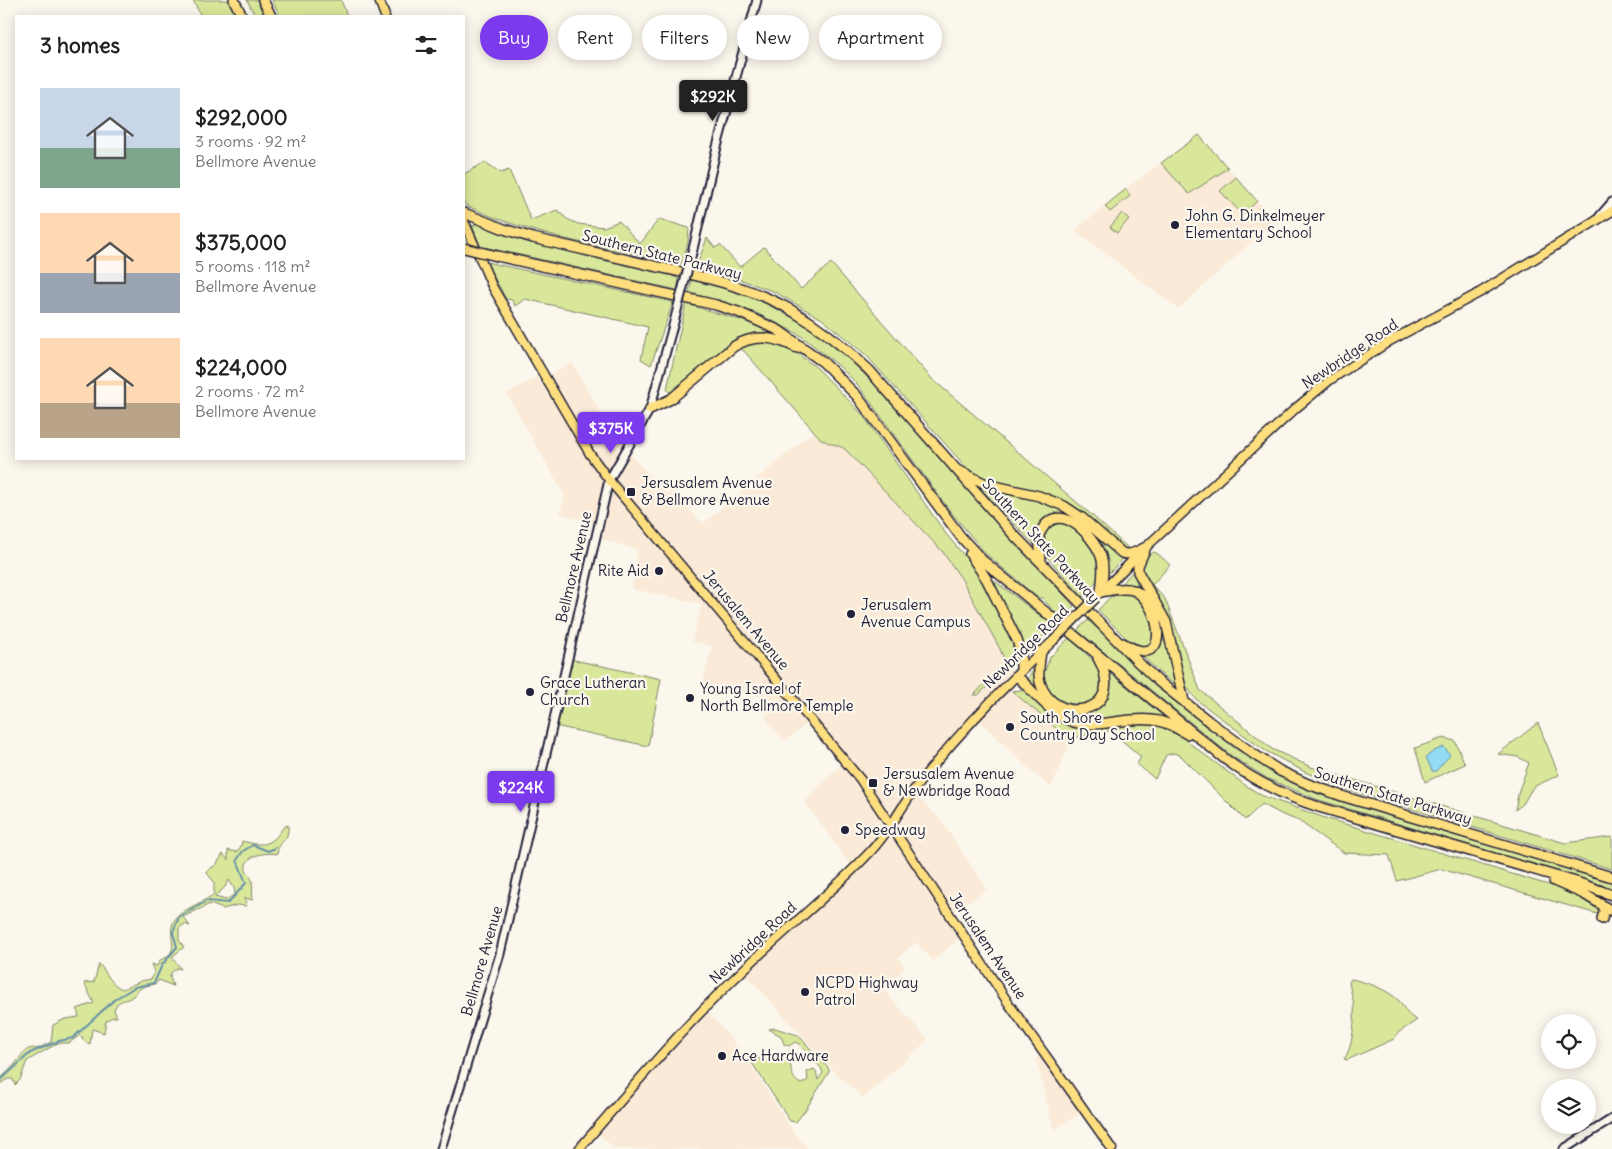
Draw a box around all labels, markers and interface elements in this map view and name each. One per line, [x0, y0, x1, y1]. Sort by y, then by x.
chip: Buy [480, 15, 548, 60]
chip: Rent [558, 15, 632, 60]
chip: Filters [642, 15, 727, 60]
chip: New [737, 15, 809, 60]
chip: Apartment [819, 15, 942, 60]
icon: filters [412, 31, 440, 59]
text: 3 homes [40, 32, 120, 59]
pin: $292K [678, 80, 748, 122]
text: $292K [690, 86, 736, 106]
text: $292,000 [195, 104, 288, 131]
icon: home [80, 108, 140, 168]
text: 3 rooms · 92 m² [195, 131, 307, 151]
text: Bellmore Avenue [195, 151, 316, 171]
place label: John G. Dinkelmeyer Elementary School [1185, 206, 1325, 242]
marker: John G. Dinkelmeyer Elementary School [1169, 219, 1181, 231]
street label: Southern State Parkway [580, 225, 744, 284]
text: $375,000 [195, 229, 287, 256]
icon: home [80, 233, 140, 293]
text: 5 rooms · 118 m² [195, 256, 311, 276]
text: Bellmore Avenue [195, 276, 316, 296]
street label: Newbridge Road [1298, 314, 1402, 393]
text: $224,000 [195, 354, 287, 381]
icon: home [80, 358, 140, 418]
text: 2 rooms · 72 m² [195, 381, 305, 401]
text: Bellmore Avenue [195, 401, 316, 421]
pin: $375K [576, 412, 646, 454]
text: $375K [589, 418, 633, 438]
place label: Jersusalem Avenue & Bellmore Avenue [641, 473, 772, 509]
street label: Southern State Parkway [979, 474, 1104, 607]
marker: Jersusalem Avenue & Bellmore Avenue [625, 486, 637, 498]
street label: Bellmore Avenue [551, 509, 596, 624]
place label: Rite Aid [598, 561, 649, 580]
marker: Rite Aid [653, 565, 665, 577]
street label: Jerusalem Avenue [699, 566, 794, 673]
place label: Jerusalem Avenue Campus [861, 595, 971, 631]
street label: Newbridge Road [979, 601, 1073, 692]
marker: Jerusalem Avenue Campus [845, 608, 857, 620]
place label: Grace Lutheran Church [540, 673, 646, 709]
place label: Young Israel of North Bellmore Temple [700, 679, 854, 715]
marker: Grace Lutheran Church [524, 686, 536, 698]
marker: Young Israel of North Bellmore Temple [684, 692, 696, 704]
place label: South Shore Country Day School [1020, 708, 1155, 744]
marker: South Shore Country Day School [1004, 721, 1016, 733]
street label: Southern State Parkway [1312, 762, 1474, 829]
place label: Jersusalem Avenue & Newbridge Road [883, 764, 1014, 800]
pin: $224K [486, 770, 556, 813]
text: $224K [498, 777, 544, 797]
marker: Jersusalem Avenue & Newbridge Road [867, 777, 879, 789]
place label: Speedway [855, 820, 926, 839]
marker: Speedway [839, 824, 851, 836]
street label: Jerusalem Avenue [946, 889, 1031, 1003]
street label: Newbridge Road [705, 897, 800, 988]
street label: Bellmore Avenue [457, 904, 506, 1018]
place label: NCPD Highway Patrol [815, 973, 918, 1009]
marker: NCPD Highway Patrol [799, 986, 811, 998]
map controls [1541, 1014, 1596, 1134]
button: locate [1541, 1014, 1596, 1069]
place label: Ace Hardware [732, 1046, 829, 1065]
marker: Ace Hardware [716, 1050, 728, 1062]
button: layers [1541, 1079, 1596, 1134]

